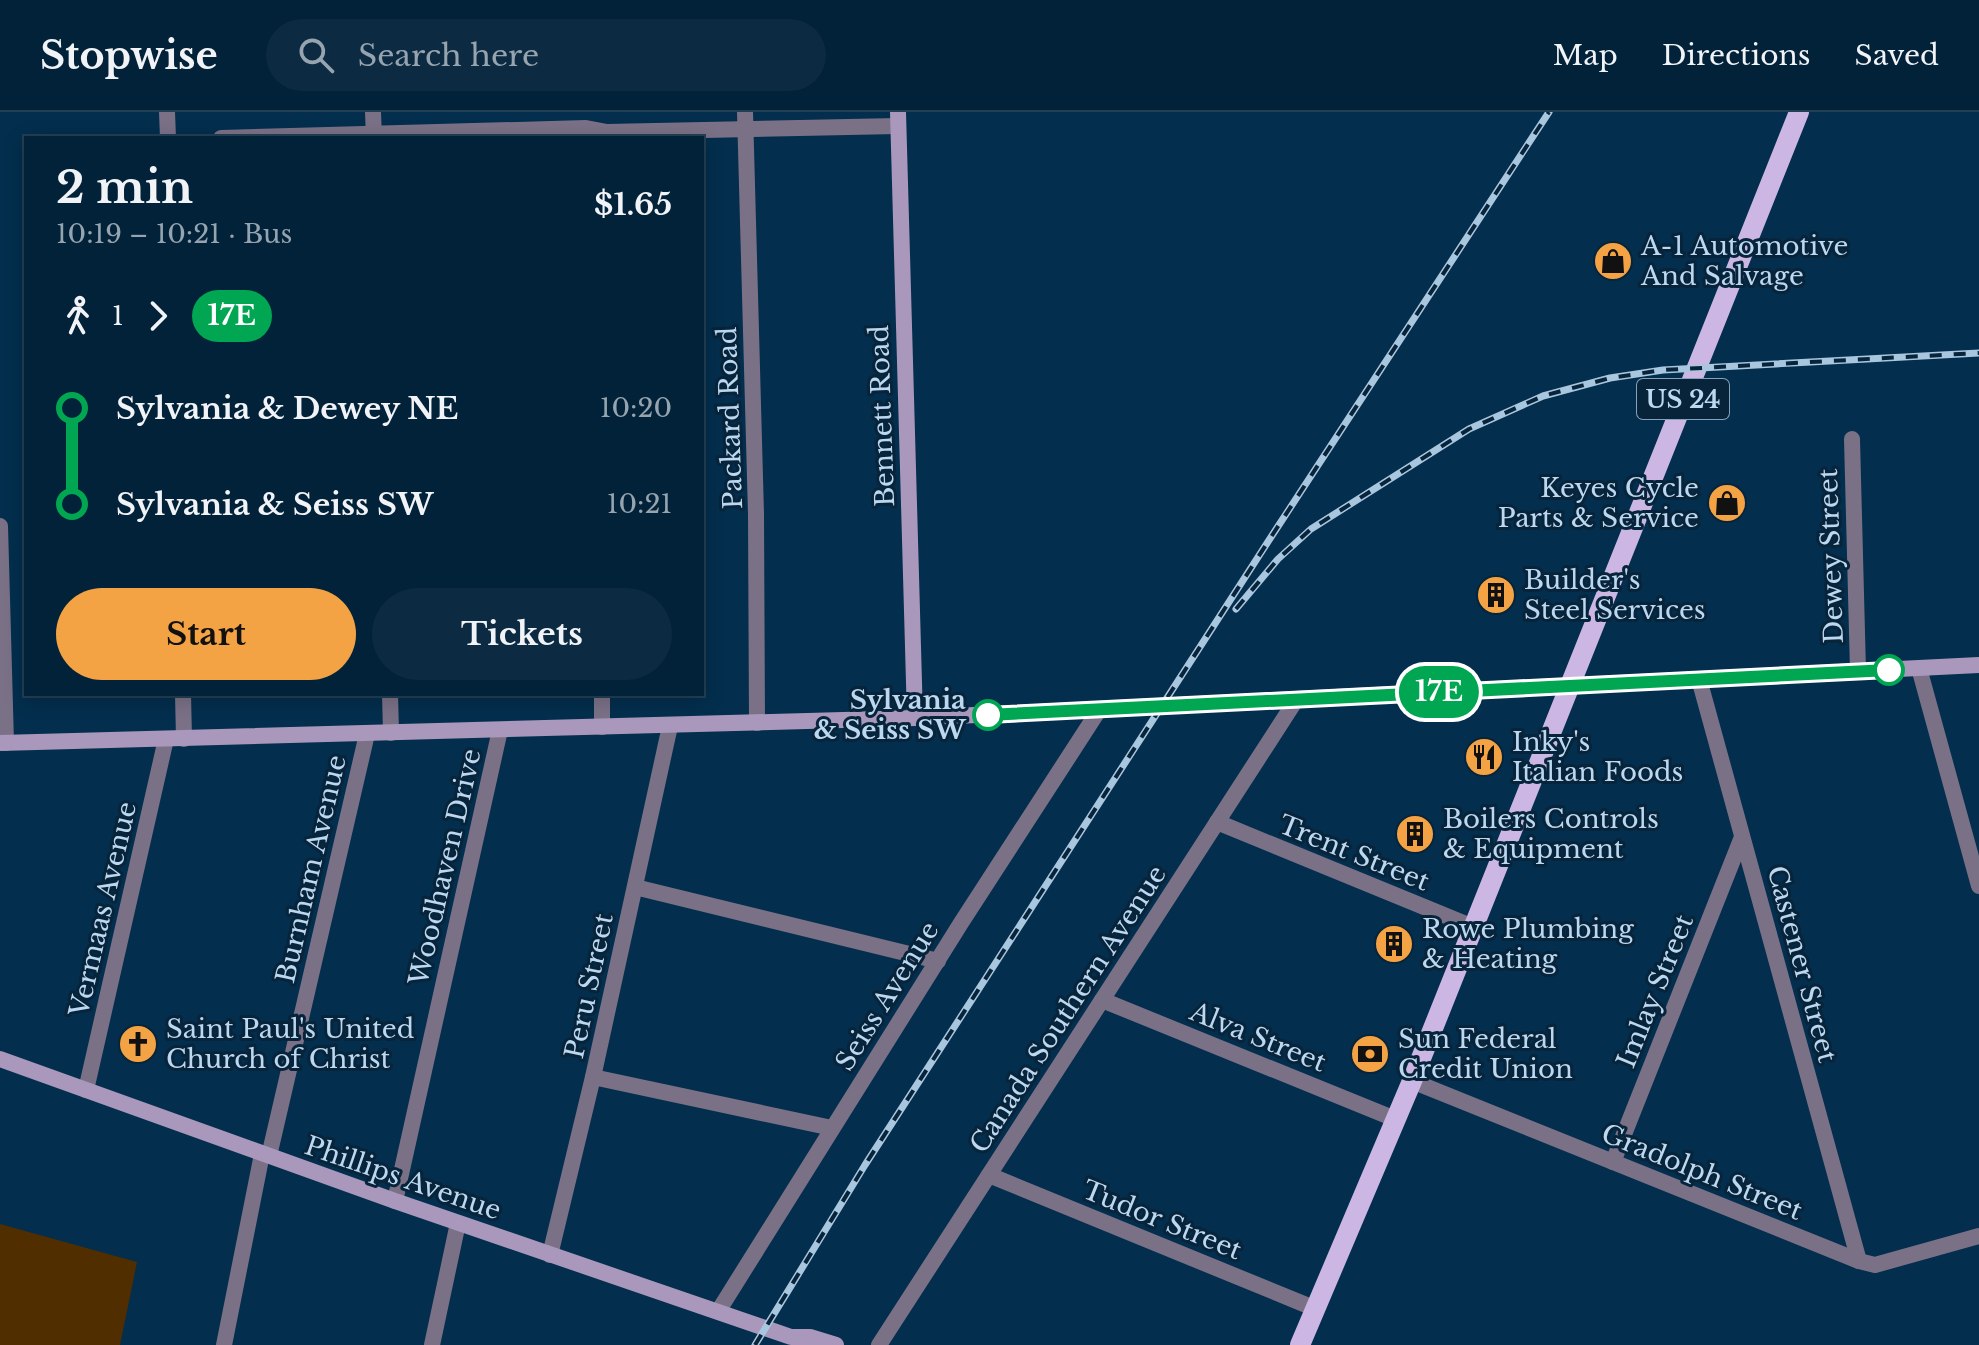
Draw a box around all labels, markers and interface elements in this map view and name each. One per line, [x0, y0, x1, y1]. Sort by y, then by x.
search box [266, 19, 826, 91]
text: Stopwise [40, 32, 218, 79]
icon: search [294, 33, 338, 77]
text: Search here [358, 37, 539, 74]
text: Map [1553, 38, 1618, 73]
text: Directions [1662, 38, 1811, 73]
text: Saved [1855, 38, 1939, 73]
text: 2 min [56, 160, 193, 215]
text: $1.65 [594, 186, 672, 223]
text: 10:19 – 10:21 · Bus [56, 218, 292, 250]
place label: A-1 Automotive And Salvage [1640, 230, 1848, 292]
shop icon: A-1 Automotive And Salvage [1592, 240, 1634, 282]
icon: walk [56, 294, 100, 338]
icon: forward [136, 294, 180, 338]
text: 17E [208, 298, 256, 333]
text: 1 [112, 300, 124, 332]
street label: Bennett Road [863, 325, 901, 507]
street label: Packard Road [711, 326, 749, 510]
road number: US 24 [1637, 379, 1729, 419]
text: Sylvania & Dewey NE [116, 390, 458, 427]
text: 10:20 [600, 392, 672, 424]
street label: Dewey Street [1812, 468, 1850, 644]
place label: Keyes Cycle Parts & Service [1498, 472, 1699, 534]
shop icon: Keyes Cycle Parts & Service [1706, 482, 1748, 524]
text: Sylvania & Seiss SW [116, 486, 433, 523]
text: 10:21 [607, 488, 672, 520]
place label: Builder's Steel Services [1524, 564, 1706, 626]
building icon: Builder's Steel Services [1475, 574, 1517, 616]
button: Start [56, 588, 356, 680]
button: Tickets [372, 588, 672, 680]
unlabelled marker [1874, 655, 1904, 685]
line badge: 17E [1393, 666, 1485, 718]
text: 17E [1415, 674, 1463, 709]
place label: Sylvania & Seiss SW [814, 684, 967, 746]
marker: Sylvania & Seiss SW [973, 700, 1003, 730]
place label: Inky's Italian Foods [1512, 726, 1683, 788]
restaurant icon: Inky's Italian Foods [1463, 736, 1505, 778]
street label: Woodhaven Drive [402, 746, 488, 989]
street label: Burnham Avenue [269, 752, 353, 986]
street label: Vermaas Avenue [63, 798, 143, 1020]
place label: Boilers Controls & Equipment [1443, 803, 1659, 865]
street label: Trent Street [1274, 808, 1434, 898]
building icon: Boilers Controls & Equipment [1394, 813, 1436, 855]
street label: Canada Southern Avenue [963, 859, 1173, 1159]
street label: Castener Street [1760, 862, 1844, 1066]
street label: Peru Street [558, 910, 620, 1061]
street label: Imlay Street [1610, 910, 1700, 1072]
place label: Rowe Plumbing & Heating [1422, 913, 1634, 975]
street label: Seiss Avenue [828, 916, 946, 1076]
building icon: Rowe Plumbing & Heating [1373, 923, 1415, 965]
street label: Alva Street [1184, 995, 1331, 1079]
place label: Saint Paul's United Church of Christ [166, 1013, 414, 1075]
church icon: Saint Paul's United Church of Christ [117, 1023, 159, 1065]
place label: Sun Federal Credit Union [1398, 1023, 1573, 1085]
bank icon: Sun Federal Credit Union [1349, 1033, 1391, 1075]
street label: Gradolph Street [1597, 1117, 1807, 1227]
street label: Phillips Avenue [301, 1129, 505, 1227]
street label: Tudor Street [1078, 1174, 1246, 1267]

